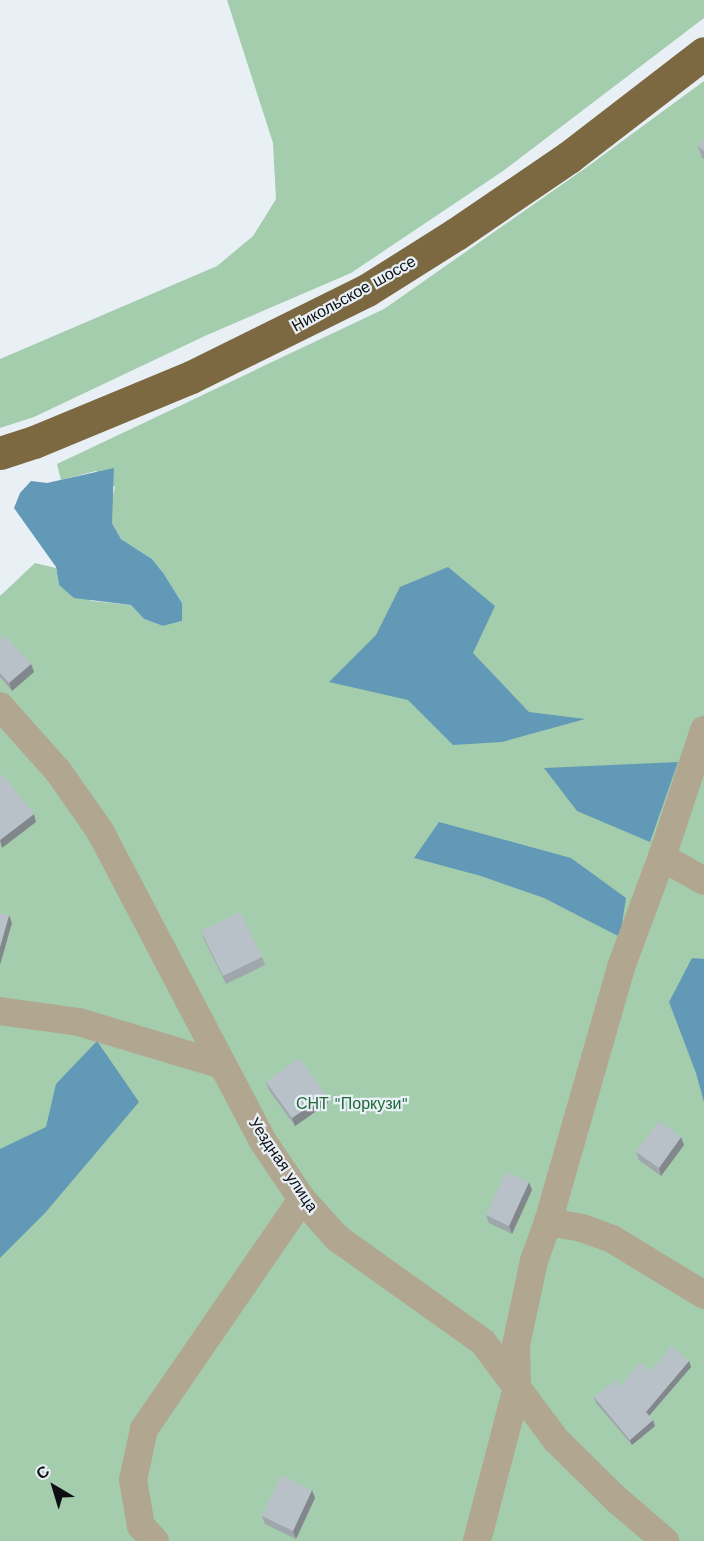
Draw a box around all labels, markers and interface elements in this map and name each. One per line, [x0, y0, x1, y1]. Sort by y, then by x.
street label: Никольское шоссе [289, 252, 419, 336]
park label: СНТ "Поркузи" [296, 1094, 408, 1114]
street label: Уездная улица [244, 1114, 322, 1216]
north arrow [24, 1457, 84, 1517]
text: С [32, 1461, 53, 1483]

